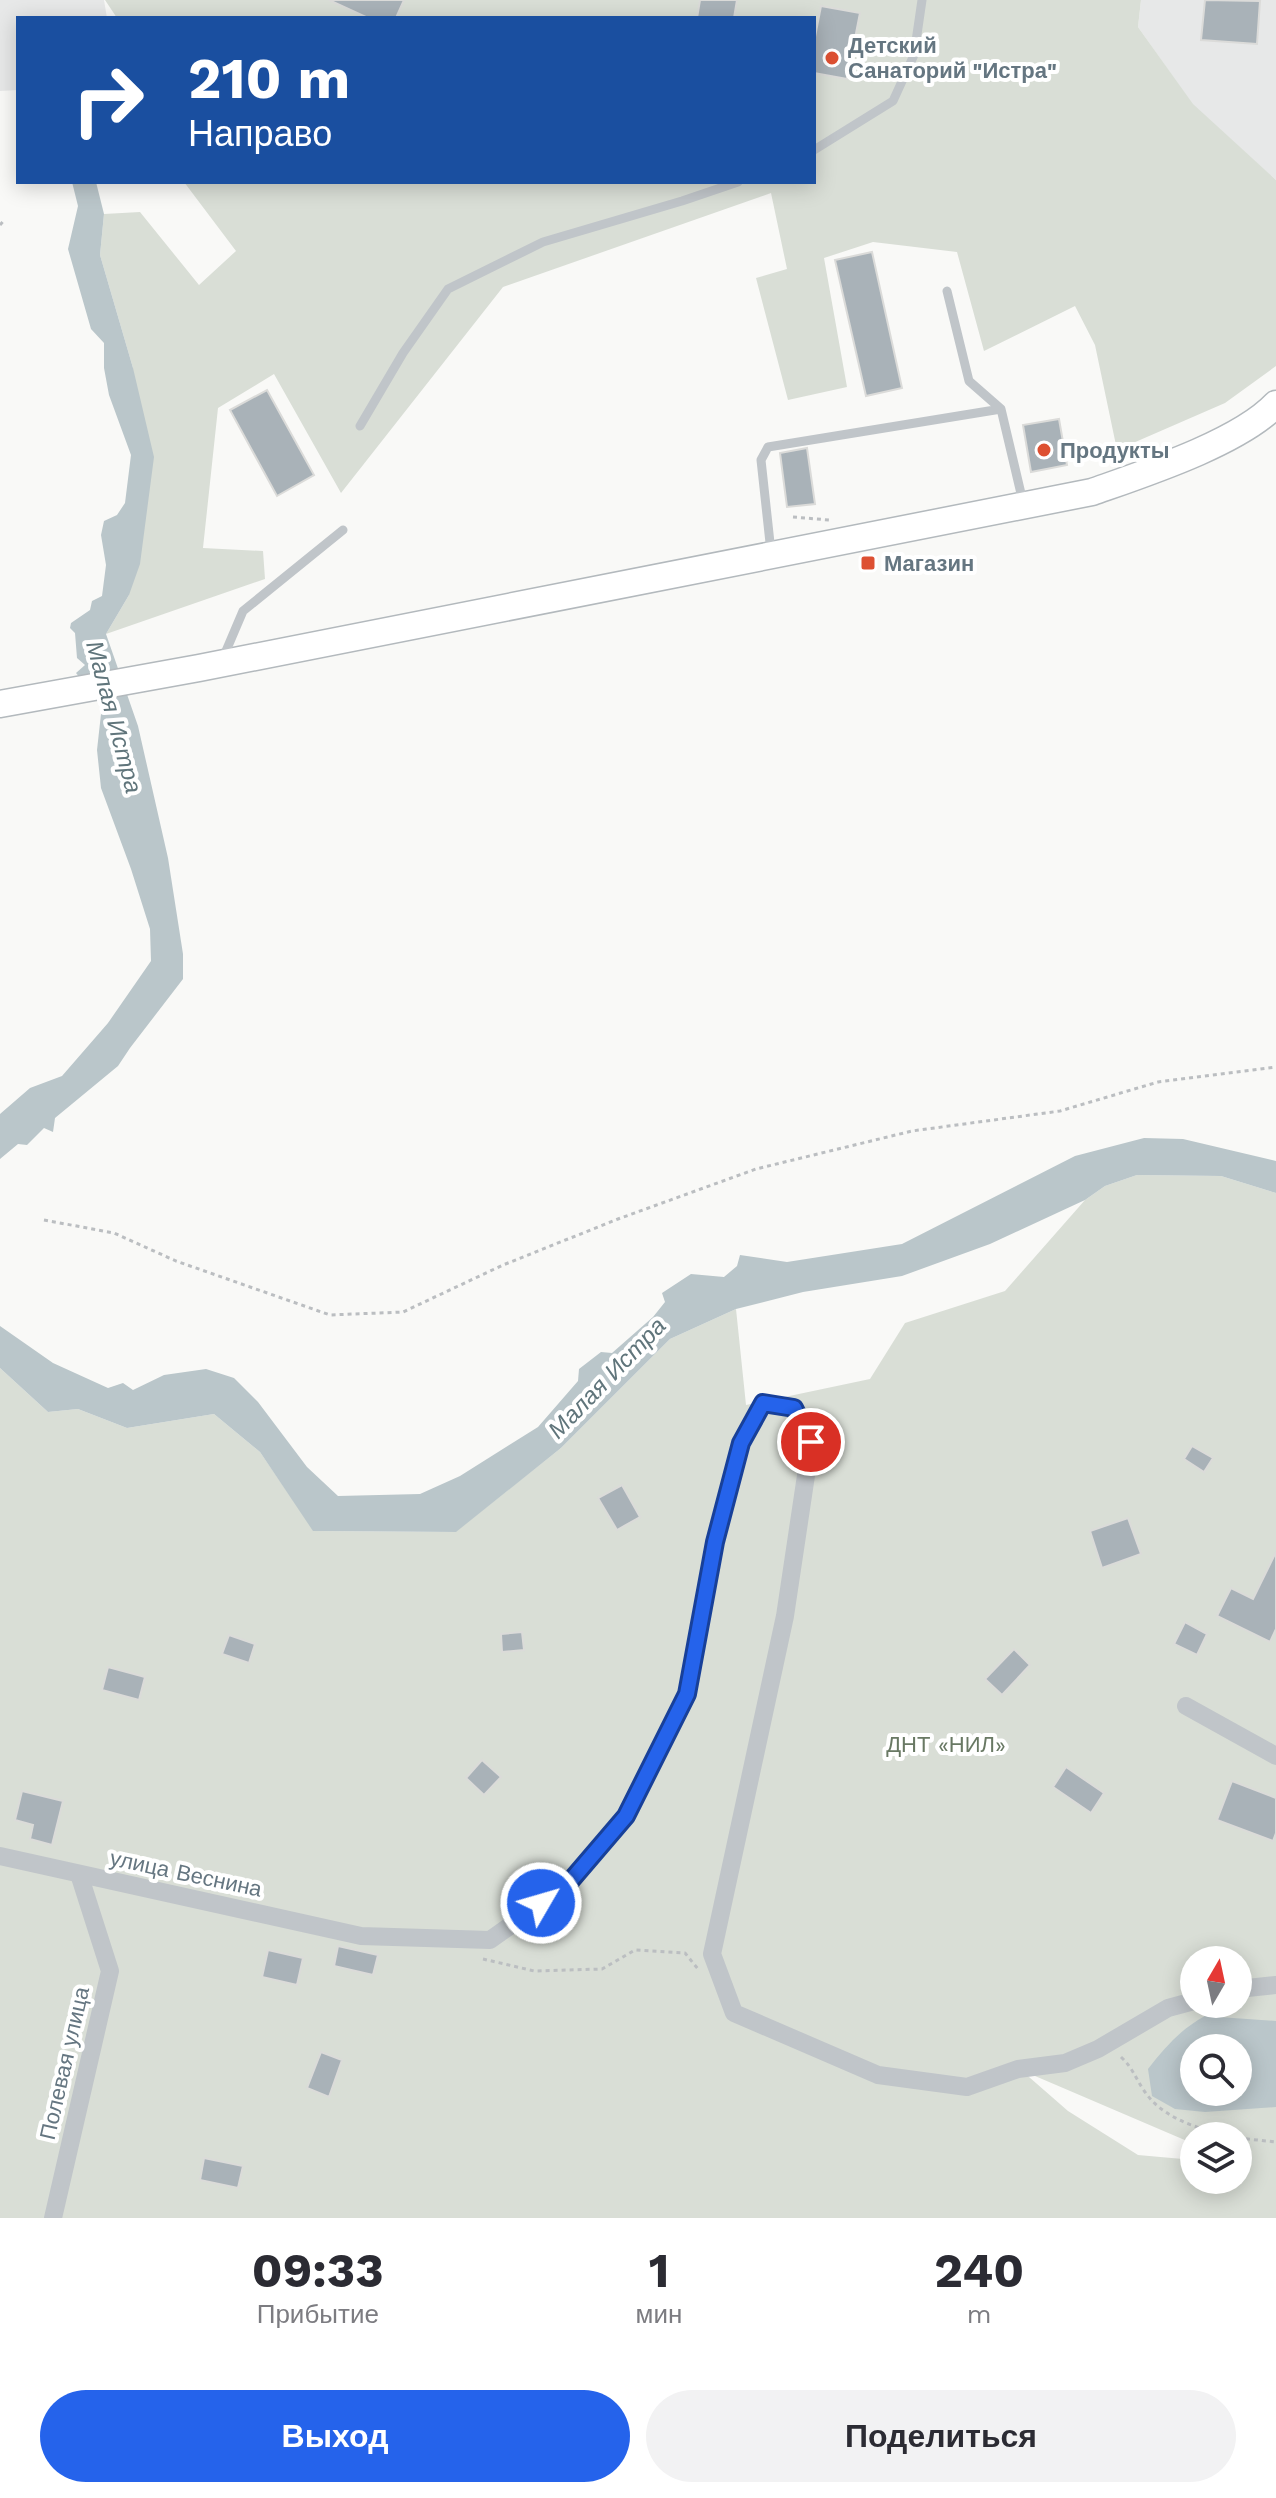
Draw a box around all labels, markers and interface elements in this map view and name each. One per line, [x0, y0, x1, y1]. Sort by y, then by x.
place label: Детский Санаторий "Истра" [848, 33, 1057, 83]
text: 210 m [188, 46, 350, 112]
icon: right [56, 48, 160, 152]
marker: Детский Санаторий "Истра" [823, 49, 841, 67]
text: Направо [188, 113, 332, 155]
place label: Продукты [1060, 438, 1169, 463]
marker: Продукты [1035, 441, 1053, 459]
place label: Магазин [884, 551, 974, 576]
marker: Магазин [859, 554, 877, 572]
water label: Малая Истра [80, 638, 148, 796]
water label: Малая Истра [543, 1312, 671, 1444]
pin [777, 1408, 845, 1476]
icon: arrive [789, 1420, 833, 1464]
park label: ДНТ «НИЛ» [886, 1732, 1006, 1757]
street label: улица Веснина [108, 1845, 265, 1902]
position arrow [499, 1861, 583, 1945]
north arrow [1180, 1946, 1252, 2018]
map controls [1180, 1946, 1252, 2194]
street label: Полевая улица [35, 1983, 94, 2142]
button: search [1180, 2034, 1252, 2106]
button: layers [1180, 2122, 1252, 2194]
text: 09:33 [252, 2242, 384, 2299]
text: 1 [649, 2242, 669, 2299]
text: 240 [934, 2242, 1024, 2299]
text: Прибытие [257, 2299, 379, 2329]
text: мин [636, 2299, 682, 2329]
text: m [967, 2299, 992, 2329]
button: Выход [40, 2390, 630, 2482]
button: Поделиться [646, 2390, 1236, 2482]

